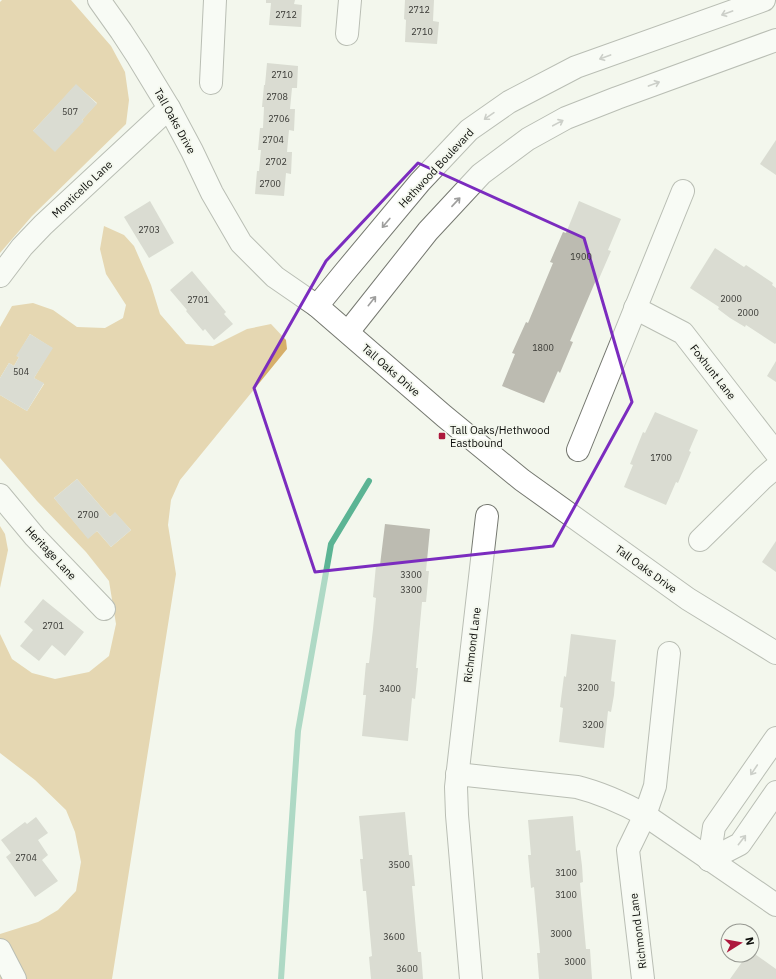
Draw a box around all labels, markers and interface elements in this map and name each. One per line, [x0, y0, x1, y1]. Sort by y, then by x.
house number: 2712 [408, 4, 430, 15]
house number: 2712 [275, 9, 297, 20]
one-way arrow [721, 10, 734, 17]
house number: 2710 [411, 26, 433, 37]
one-way arrow [599, 53, 611, 61]
house number: 2710 [271, 69, 293, 80]
one-way arrow [648, 80, 660, 88]
street label: Tall Oaks Drive [151, 86, 199, 156]
house number: 2708 [266, 91, 288, 102]
house number: 507 [62, 106, 78, 117]
one-way arrow [484, 112, 495, 120]
house number: 2706 [268, 113, 290, 124]
one-way arrow [552, 118, 564, 126]
street label: Hethwood Boulevard [396, 125, 476, 211]
house number: 2704 [262, 134, 284, 145]
house number: 2702 [265, 156, 287, 167]
street label: Monticello Lane [49, 157, 115, 221]
house number: 2700 [259, 178, 281, 189]
one-way arrow [451, 197, 460, 207]
one-way arrow [382, 217, 391, 228]
house number: 2703 [138, 224, 160, 235]
house number: 1900 [570, 251, 592, 262]
house number: 2000 [720, 293, 742, 304]
house number: 2701 [187, 294, 209, 305]
one-way arrow [368, 296, 376, 307]
house number: 2000 [737, 307, 759, 318]
street label: Tall Oaks Drive [359, 341, 423, 399]
house number: 1800 [532, 342, 554, 353]
street label: Foxhunt Lane [687, 342, 739, 402]
house number: 504 [13, 366, 29, 377]
place label: Tall Oaks/Hethwood Eastbound [450, 423, 550, 450]
marker: Tall Oaks/Hethwood Eastbound [437, 431, 447, 441]
house number: 1700 [650, 452, 672, 463]
house number: 2700 [77, 509, 99, 520]
street label: Heritage Lane [23, 523, 79, 583]
street label: Tall Oaks Drive [612, 542, 680, 596]
house number: 3300 [400, 569, 422, 580]
house number: 3300 [400, 584, 422, 595]
street label: Richmond Lane [460, 606, 484, 684]
house number: 2701 [42, 620, 64, 631]
house number: 3200 [577, 682, 599, 693]
house number: 3400 [379, 683, 401, 694]
house number: 3200 [582, 719, 604, 730]
one-way arrow [750, 764, 758, 775]
one-way arrow [738, 834, 747, 845]
house number: 2704 [15, 852, 37, 863]
house number: 3500 [388, 859, 410, 870]
house number: 3100 [555, 867, 577, 878]
house number: 3100 [555, 889, 577, 900]
street label: Richmond Lane [626, 892, 650, 970]
north arrow [720, 923, 760, 963]
house number: 3000 [550, 928, 572, 939]
house number: 3600 [383, 931, 405, 942]
text: N [742, 936, 757, 946]
house number: 3000 [564, 956, 586, 967]
house number: 3600 [396, 963, 418, 974]

